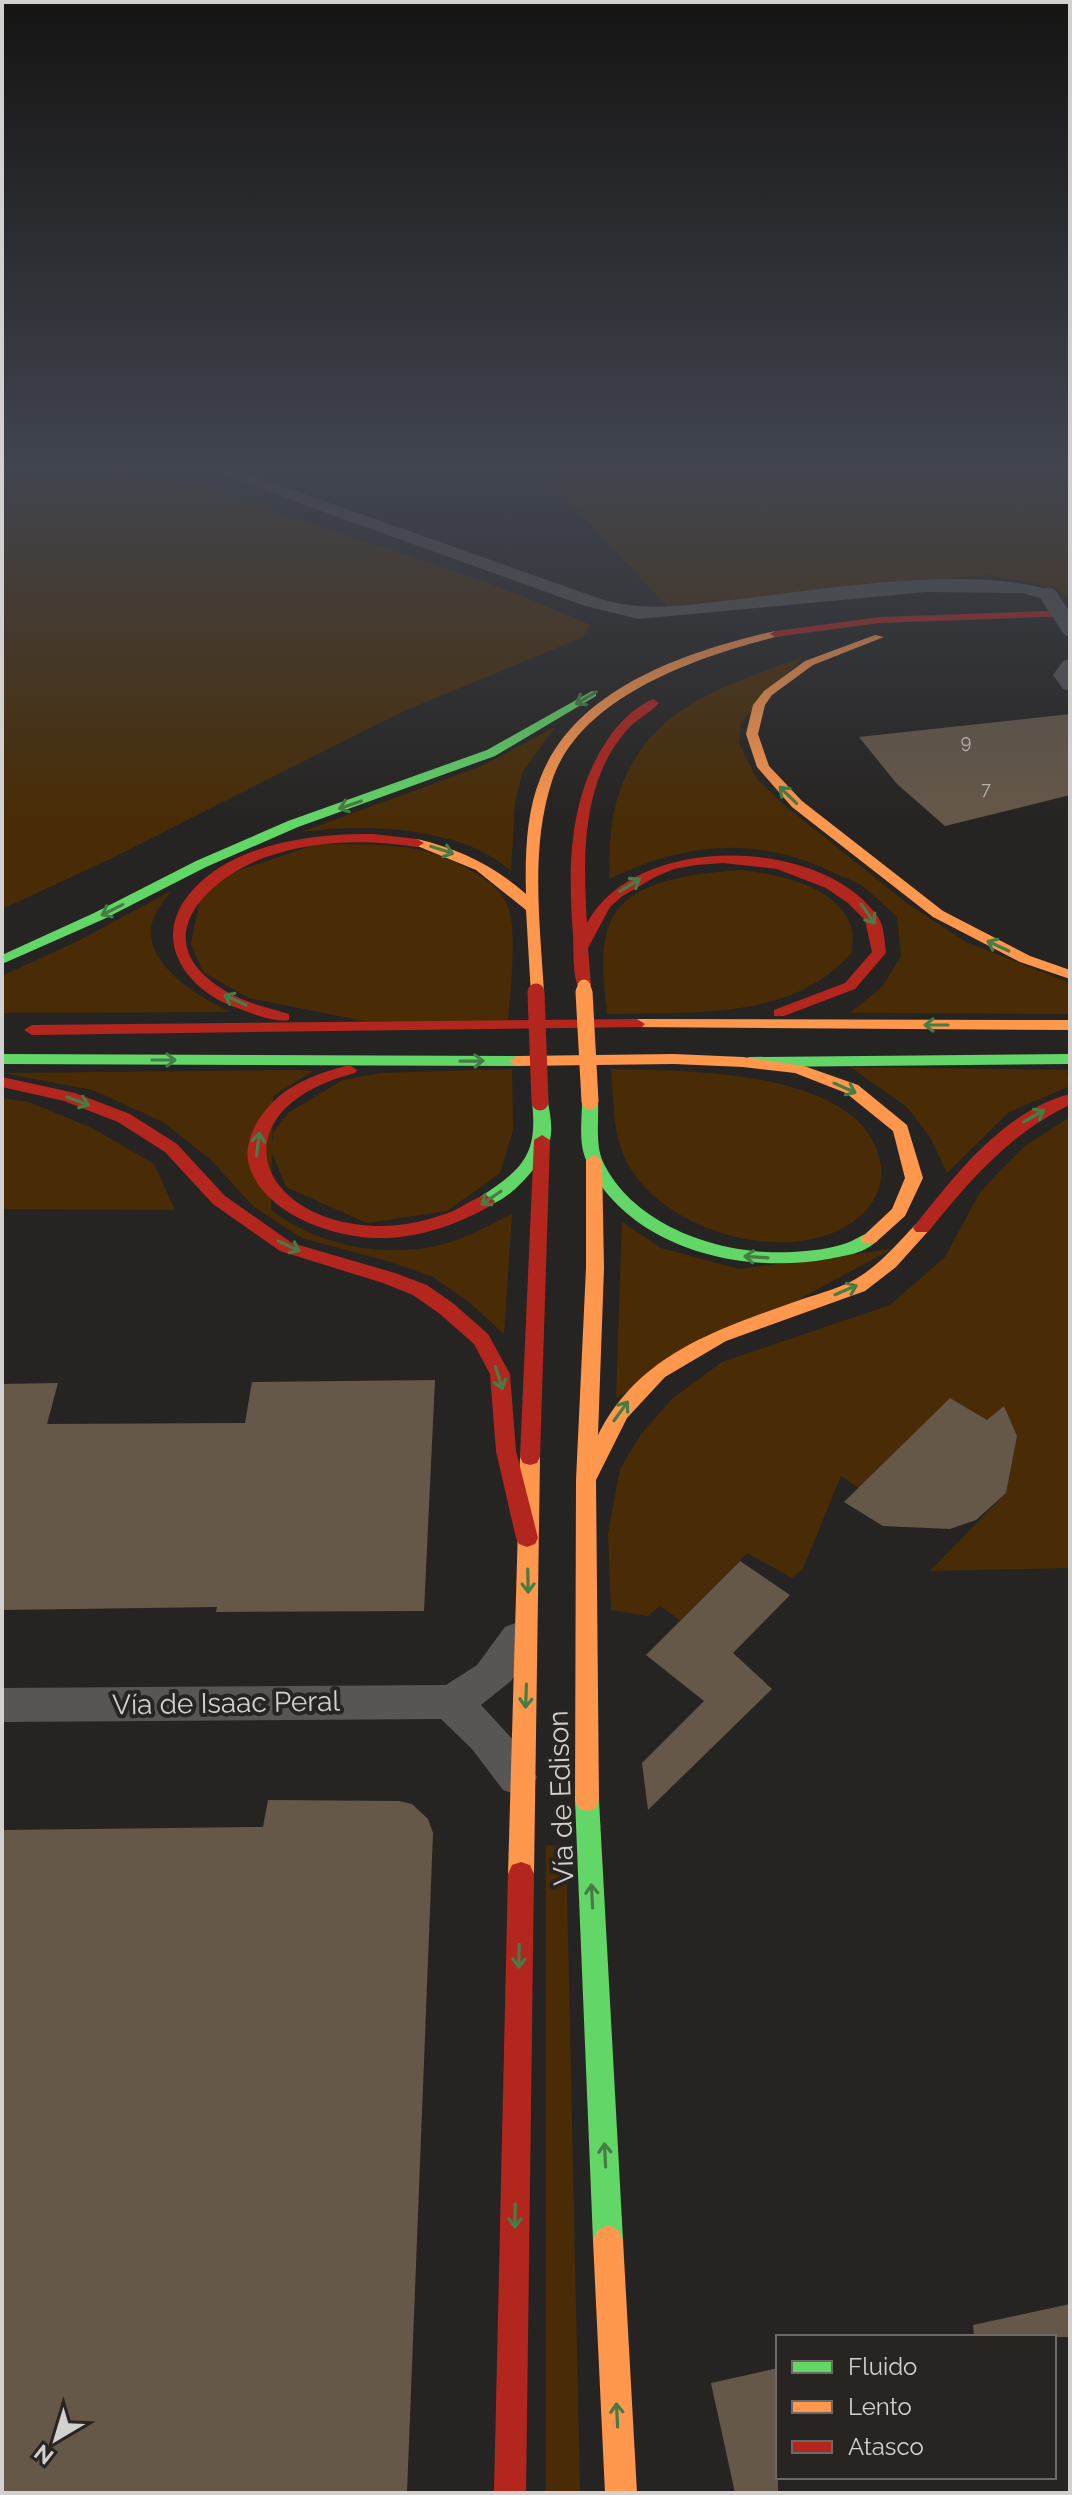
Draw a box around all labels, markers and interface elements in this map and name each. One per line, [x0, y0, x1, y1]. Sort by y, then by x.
one-way arrow [575, 691, 598, 707]
house number: 9 [961, 731, 971, 752]
house number: 7 [981, 778, 991, 799]
one-way arrow [778, 785, 798, 804]
one-way arrow [337, 798, 362, 813]
one-way arrow [429, 843, 454, 858]
one-way arrow [618, 877, 641, 893]
one-way arrow [101, 902, 124, 918]
one-way arrow [860, 903, 876, 925]
one-way arrow [986, 938, 1010, 953]
one-way arrow [223, 992, 247, 1007]
one-way arrow [923, 1017, 950, 1033]
one-way arrow [150, 1053, 177, 1068]
one-way arrow [458, 1054, 485, 1069]
one-way arrow [833, 1081, 857, 1096]
one-way arrow [65, 1094, 90, 1109]
one-way arrow [1022, 1108, 1045, 1124]
one-way arrow [251, 1131, 266, 1157]
one-way arrow [481, 1189, 503, 1206]
one-way arrow [276, 1239, 300, 1254]
one-way arrow [743, 1250, 770, 1265]
one-way arrow [833, 1282, 858, 1297]
one-way arrow [492, 1364, 507, 1390]
one-way arrow [613, 1401, 629, 1423]
one-way arrow [520, 1567, 536, 1594]
one-way arrow [518, 1682, 533, 1709]
street label: Vía de Isaac Peral [112, 1685, 341, 1721]
street label: Vía de Edison [541, 1710, 581, 1886]
one-way arrow [585, 1883, 600, 1910]
one-way arrow [511, 1942, 526, 1969]
one-way arrow [597, 2142, 612, 2169]
one-way arrow [507, 2202, 522, 2229]
legend [776, 2335, 1056, 2479]
text: Fluido [848, 2352, 917, 2381]
text: Lento [848, 2392, 912, 2421]
north arrow [16, 2399, 96, 2479]
one-way arrow [610, 2402, 625, 2429]
text: Atasco [848, 2432, 924, 2461]
text: N [29, 2439, 58, 2470]

